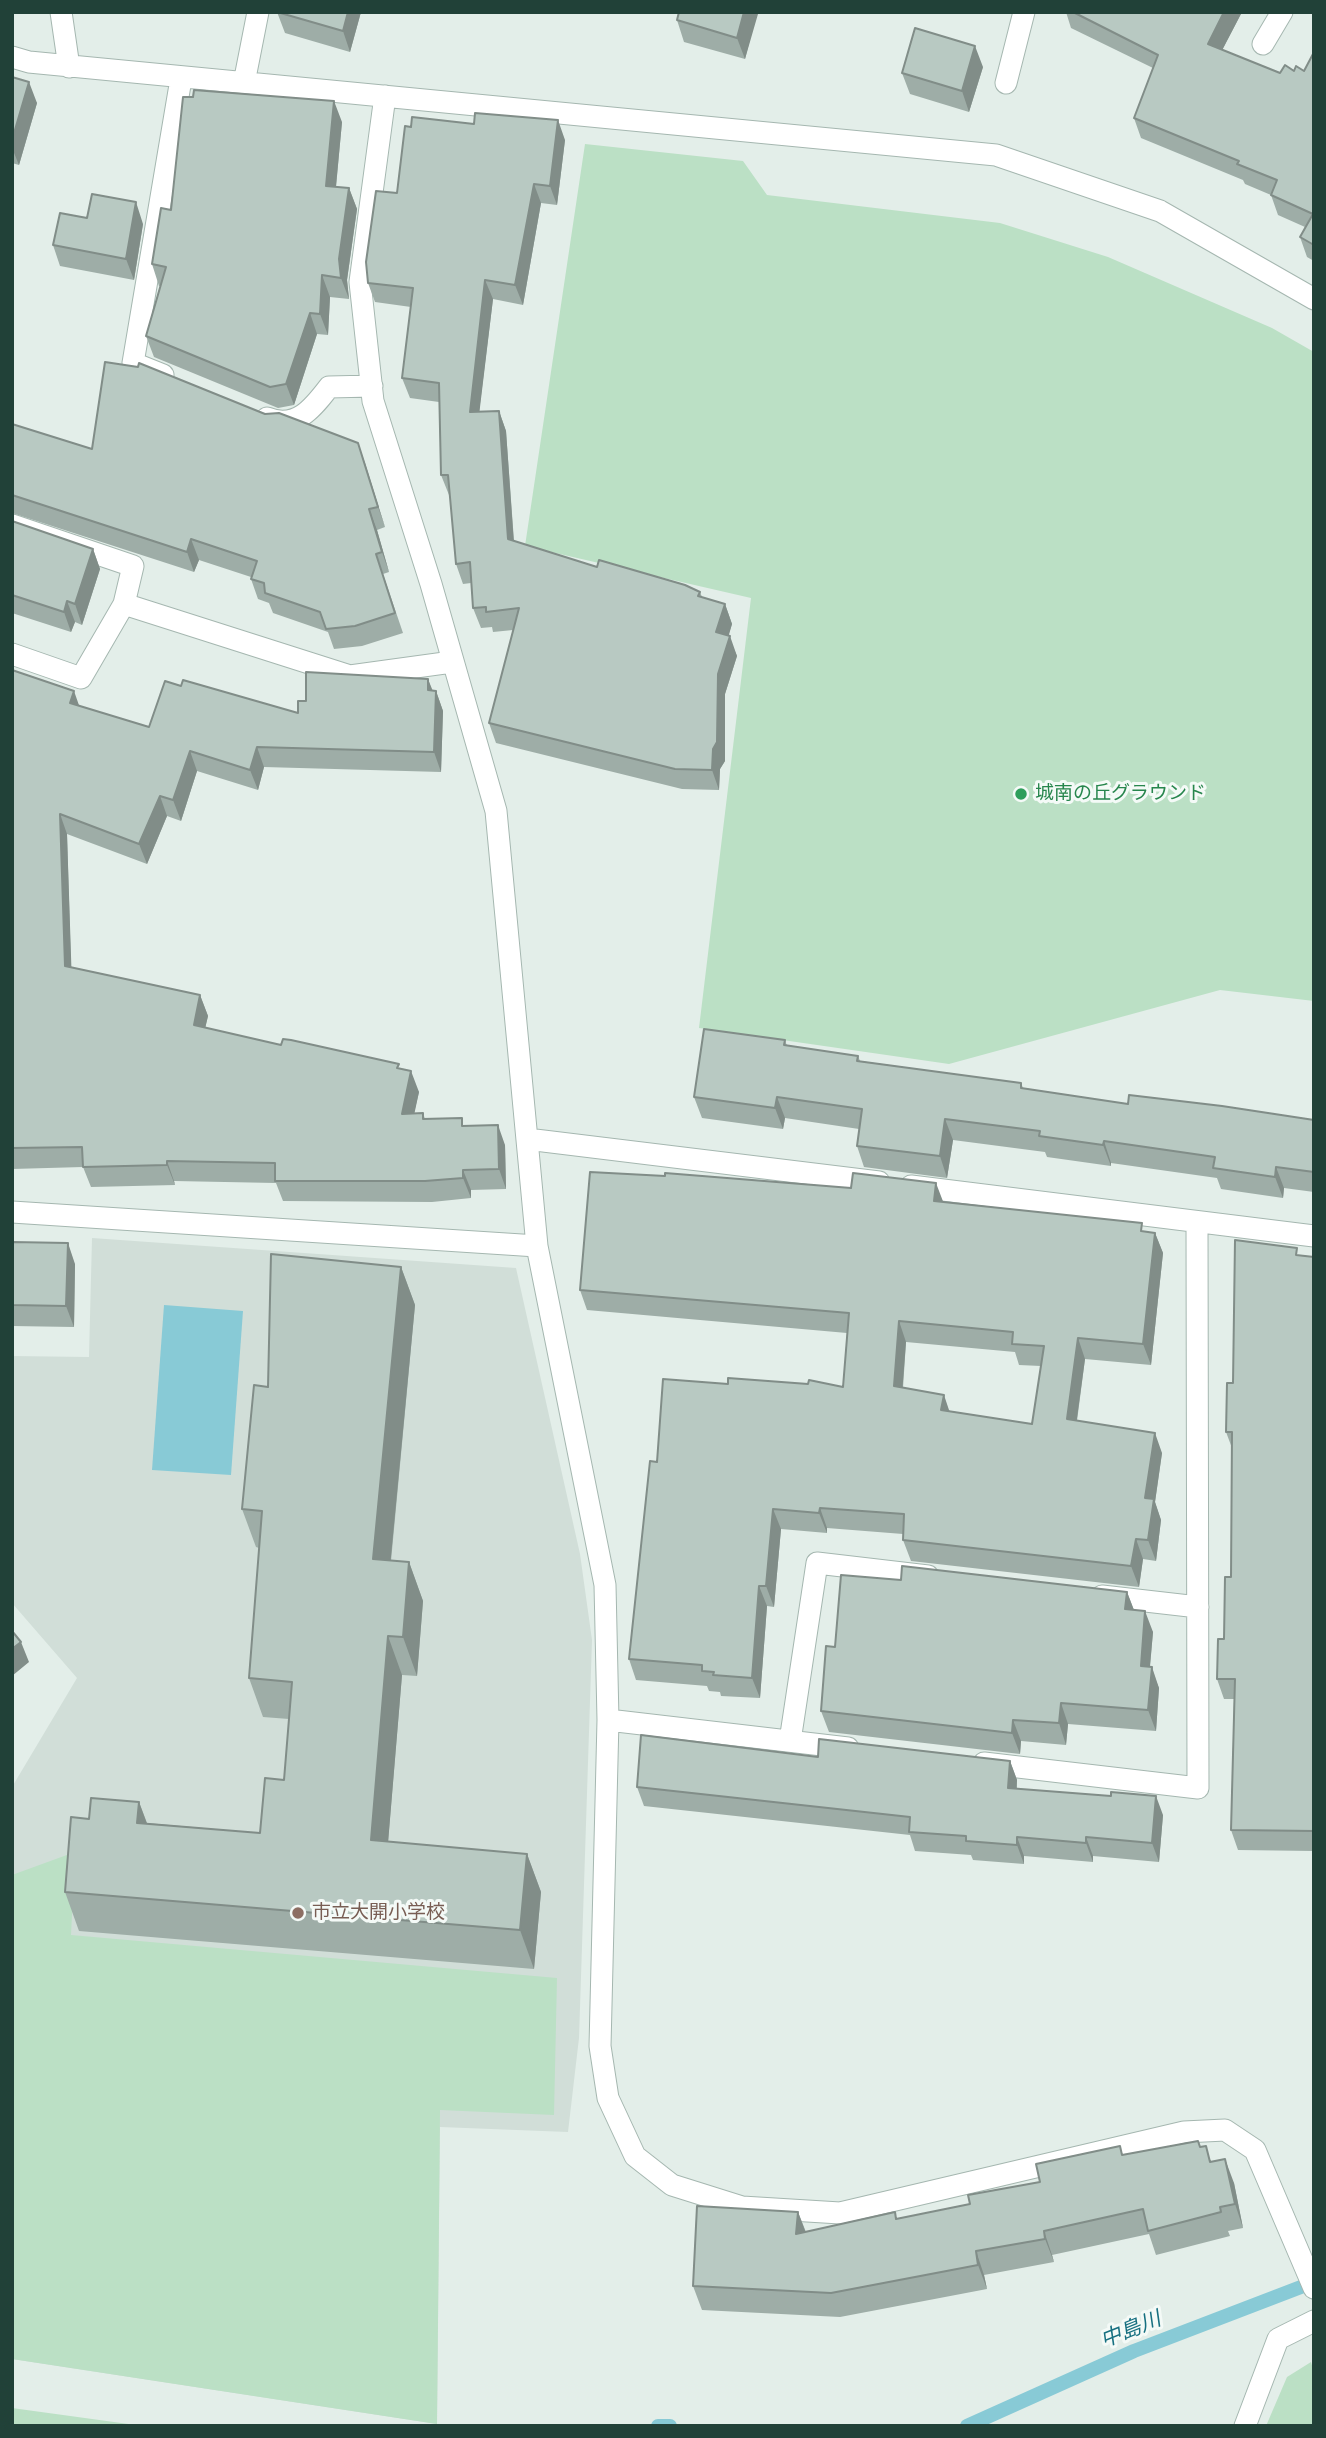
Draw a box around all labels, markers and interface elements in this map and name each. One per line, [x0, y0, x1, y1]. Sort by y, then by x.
place label: 城南の丘グラウンド [1035, 783, 1206, 805]
marker: 城南の丘グラウンド [1013, 786, 1029, 802]
place label: 市立大開小学校 [312, 1902, 445, 1924]
marker: 市立大開小学校 [290, 1905, 306, 1921]
water label: 中島川 [1097, 2308, 1165, 2354]

